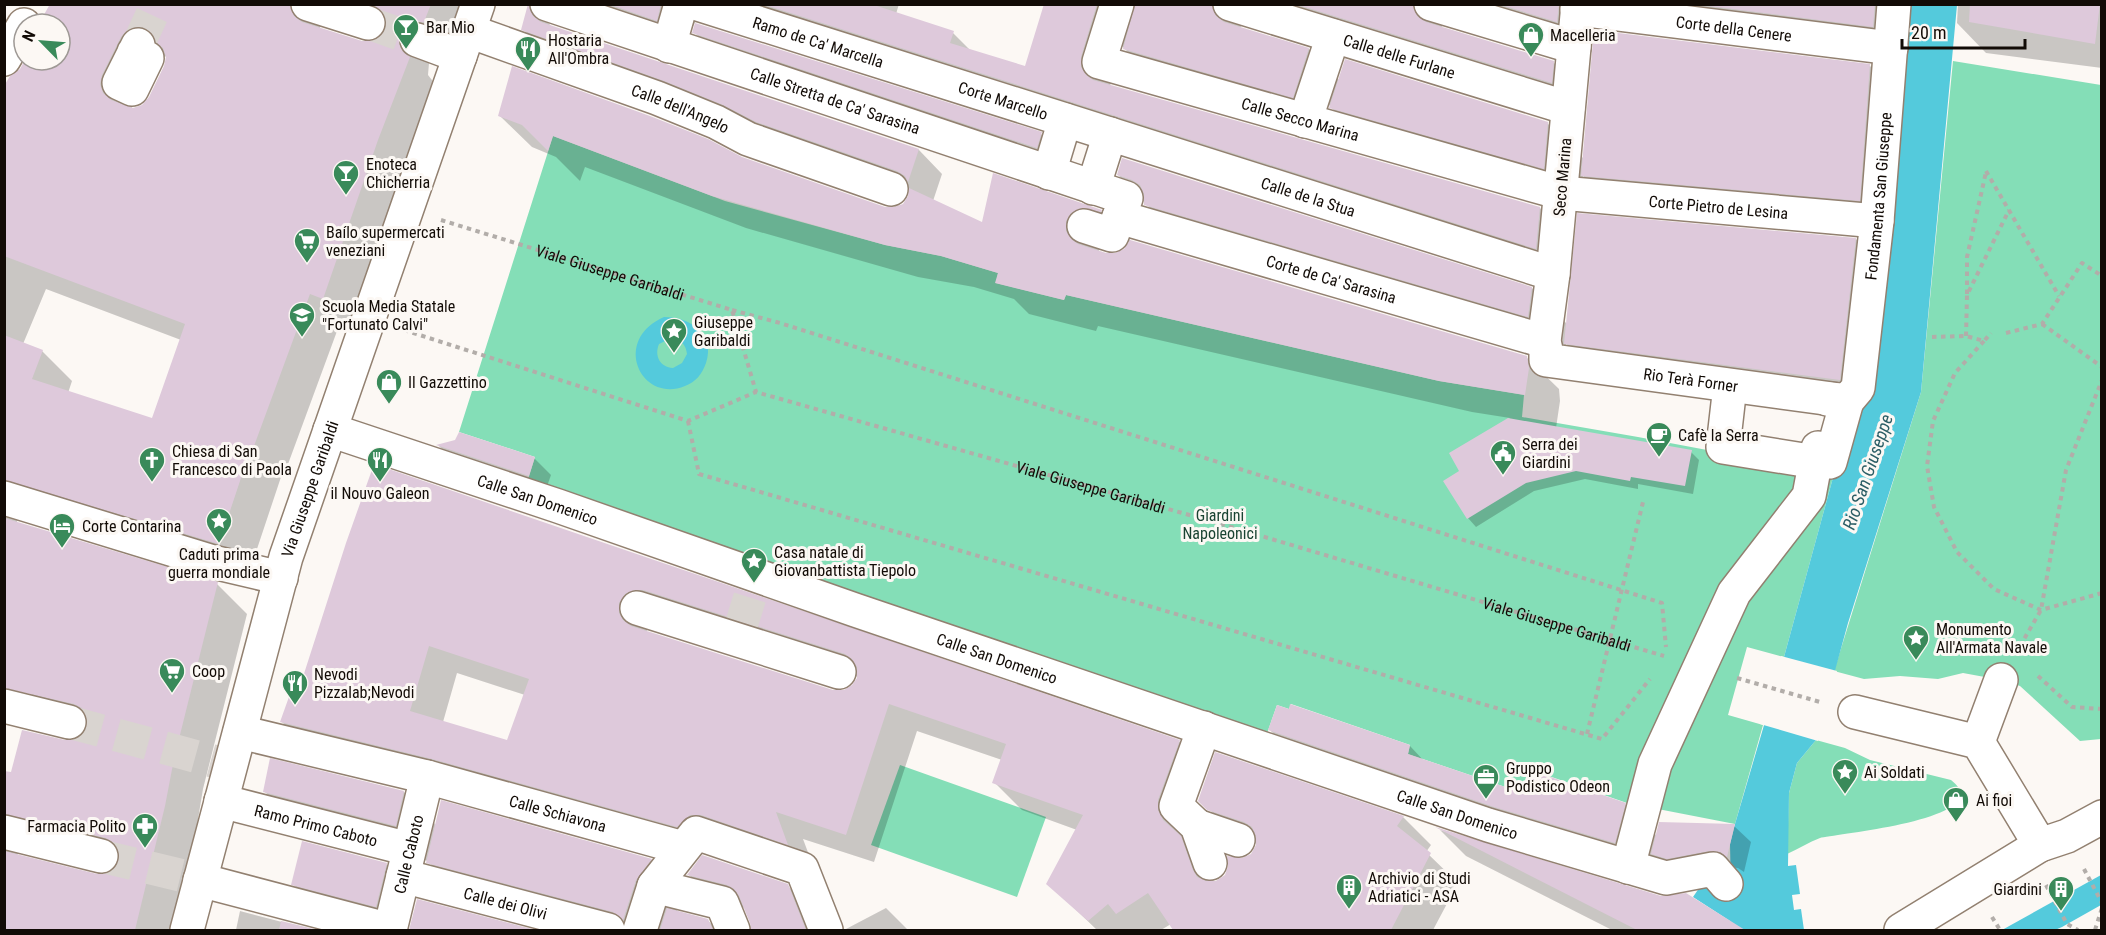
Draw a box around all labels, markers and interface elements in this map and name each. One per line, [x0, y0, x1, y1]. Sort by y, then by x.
north arrow [12, 12, 72, 72]
bar icon: Bar Mio [391, 12, 421, 50]
street label: Corte della Cenere [1675, 12, 1793, 46]
scale bar [1902, 12, 2025, 50]
street label: Ramo de Ca' Marcella [750, 13, 886, 72]
place label: Bar Mio [426, 18, 475, 37]
shop icon: Macelleria [1516, 20, 1546, 58]
text: 20 m [1911, 22, 1946, 43]
place label: Macelleria [1550, 26, 1616, 45]
text: N [18, 27, 40, 44]
street label: Calle delle Furlane [1341, 30, 1457, 83]
place label: Hostaria All'Ombra [548, 31, 609, 68]
restaurant icon: Hostaria All'Ombra [513, 34, 543, 72]
street label: Calle Stretta de Ca' Sarasina [748, 64, 922, 138]
street label: Corte Marcello [956, 78, 1050, 124]
street label: Calle dell'Angelo [629, 81, 732, 137]
street label: Calle Secco Marina [1239, 94, 1361, 145]
street label: Fondamenta San Giuseppe [1861, 112, 1895, 281]
street label: Seco Marina [1550, 137, 1575, 217]
place label: Enoteca Chicherria [366, 155, 430, 192]
bar icon: Enoteca Chicherria [331, 158, 361, 196]
street label: Calle de la Stua [1259, 173, 1358, 221]
street label: Corte Pietro de Lesina [1648, 192, 1789, 223]
place label: Baílo supermercati veneziani [326, 223, 445, 260]
supermarket icon: Baílo supermercati veneziani [292, 226, 322, 264]
street label: Viale Giuseppe Garibaldi [533, 241, 686, 305]
street label: Corte de Ca' Sarasina [1264, 251, 1398, 307]
place label: Scuola Media Statale "Fortunato Calvi" [322, 297, 455, 334]
school or university icon: Scuola Media Statale "Fortunato Calvi" [287, 300, 317, 338]
place label: Giuseppe Garibaldi [694, 313, 753, 350]
place icon: Giuseppe Garibaldi [659, 316, 689, 354]
street label: Rio Terà Forner [1642, 364, 1739, 396]
shop icon: Il Gazzettino [374, 367, 404, 405]
place label: Il Gazzettino [408, 373, 487, 392]
water label: Rio San Giuseppe [1838, 411, 1897, 532]
street label: Via Giuseppe Garibaldi [278, 418, 343, 560]
cafe icon: Cafè la Serra [1644, 420, 1674, 458]
place label: Cafè la Serra [1678, 426, 1759, 445]
place label: Serra dei Giardini [1522, 435, 1578, 472]
public building icon: Serra dei Giardini [1488, 438, 1518, 476]
place label: Chiesa di San Francesco di Paola [172, 442, 292, 479]
church icon: Chiesa di San Francesco di Paola [137, 445, 167, 483]
restaurant icon: il Nouvo Galeon [365, 445, 395, 483]
street label: Viale Giuseppe Garibaldi [1014, 457, 1167, 518]
street label: Calle San Domenico [475, 471, 600, 529]
place label: il Nouvo Galeon [330, 484, 430, 503]
place icon: Caduti prima guerra mondiale [204, 506, 234, 544]
park label: Giardini Napoleonici [1182, 506, 1258, 543]
hotel icon: Corte Contarina [47, 511, 77, 549]
place label: Corte Contarina [82, 517, 181, 536]
place label: Casa natale di Giovanbattista Tiepolo [774, 543, 916, 580]
place label: Caduti prima guerra mondiale [168, 545, 270, 582]
place icon: Casa natale di Giovanbattista Tiepolo [739, 546, 769, 584]
street label: Viale Giuseppe Garibaldi [1480, 593, 1633, 656]
place label: Monumento All'Armata Navale [1936, 620, 2047, 657]
place icon: Monumento All'Armata Navale [1901, 623, 1931, 661]
street label: Calle San Domenico [934, 629, 1060, 688]
supermarket icon: Coop [157, 656, 187, 694]
place label: Coop [192, 662, 225, 681]
place label: Nevodi Pizzalab;Nevodi [314, 665, 414, 702]
restaurant icon: Nevodi Pizzalab;Nevodi [280, 668, 310, 706]
place icon: Ai Soldati [1830, 757, 1860, 795]
place label: Gruppo Podistico Odeon [1506, 759, 1610, 796]
office icon: Gruppo Podistico Odeon [1471, 762, 1501, 800]
place label: Ai Soldati [1864, 763, 1925, 782]
shop icon: Ai fioi [1941, 785, 1971, 823]
street label: Calle San Domenico [1394, 786, 1520, 843]
street label: Calle Schiavona [507, 791, 608, 836]
place label: Ai fioi [1976, 791, 2012, 810]
street label: Ramo Primo Caboto [252, 801, 379, 851]
pharmacy icon: Farmacia Polito [130, 811, 160, 849]
street label: Calle Caboto [390, 813, 428, 896]
place label: Farmacia Polito [27, 817, 126, 836]
place label: Archivio di Studi Adriatici - ASA [1368, 869, 1471, 906]
building icon: Archivio di Studi Adriatici - ASA [1334, 872, 1364, 910]
building icon: Giardini [2046, 874, 2076, 912]
place label: Giardini [1993, 880, 2042, 899]
street label: Calle dei Olivi [462, 883, 549, 924]

